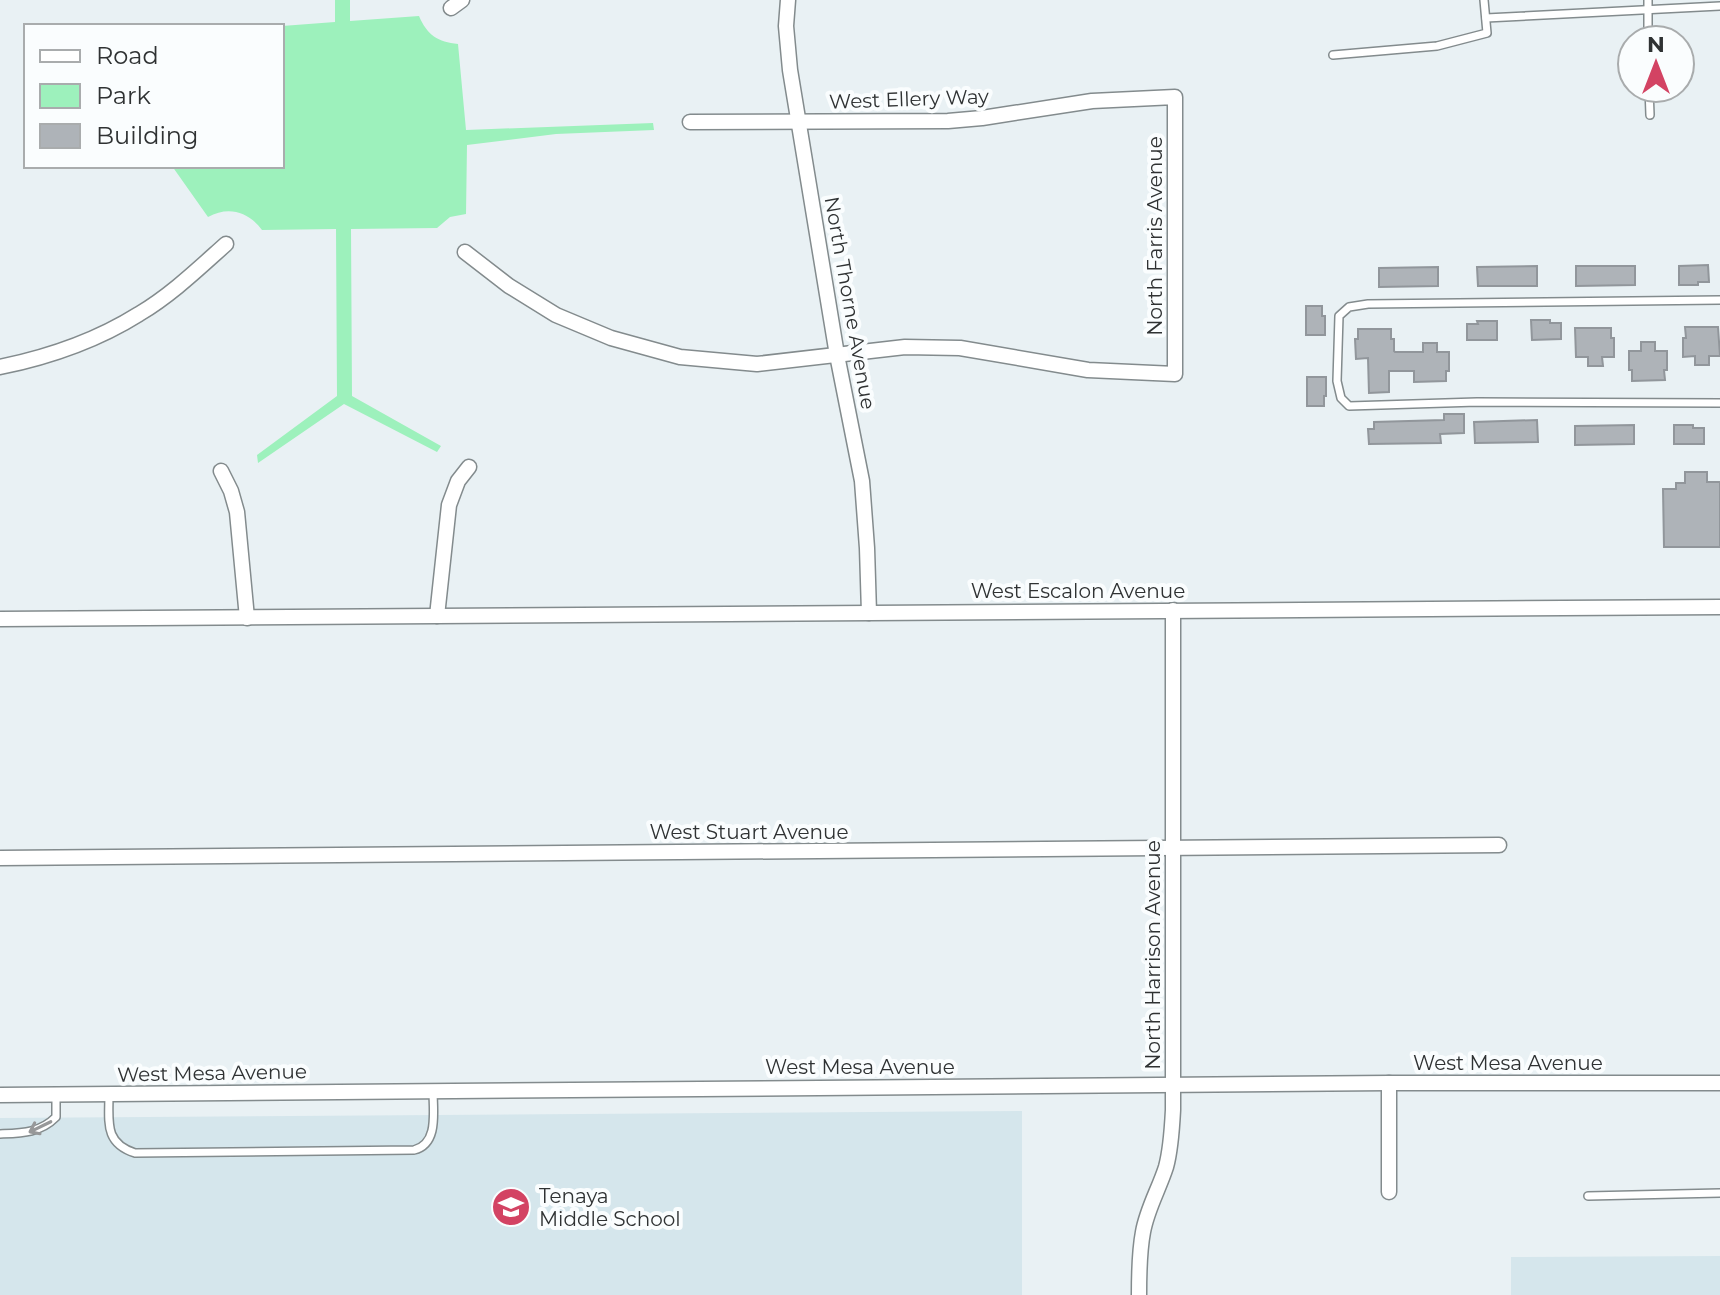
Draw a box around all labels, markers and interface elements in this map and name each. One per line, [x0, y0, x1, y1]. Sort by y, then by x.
legend [24, 24, 284, 168]
north arrow [1616, 24, 1696, 104]
text: N [1647, 31, 1665, 58]
text: Road [96, 41, 159, 70]
text: Park [96, 81, 151, 110]
street label: West Ellery Way [829, 84, 989, 114]
text: Building [96, 121, 199, 150]
street label: North Farris Avenue [1143, 136, 1167, 336]
street label: North Thorne Avenue [819, 195, 881, 411]
street label: West Escalon Avenue [971, 579, 1185, 603]
street label: West Stuart Avenue [649, 820, 849, 844]
street label: North Harrison Avenue [1141, 840, 1165, 1070]
street label: West Mesa Avenue [1413, 1051, 1603, 1075]
street label: West Mesa Avenue [765, 1055, 955, 1079]
street label: West Mesa Avenue [117, 1059, 307, 1087]
one-way arrow [29, 1120, 52, 1135]
place label: Tenaya Middle School [539, 1184, 681, 1231]
school or university icon: Tenaya Middle School [490, 1186, 532, 1228]

